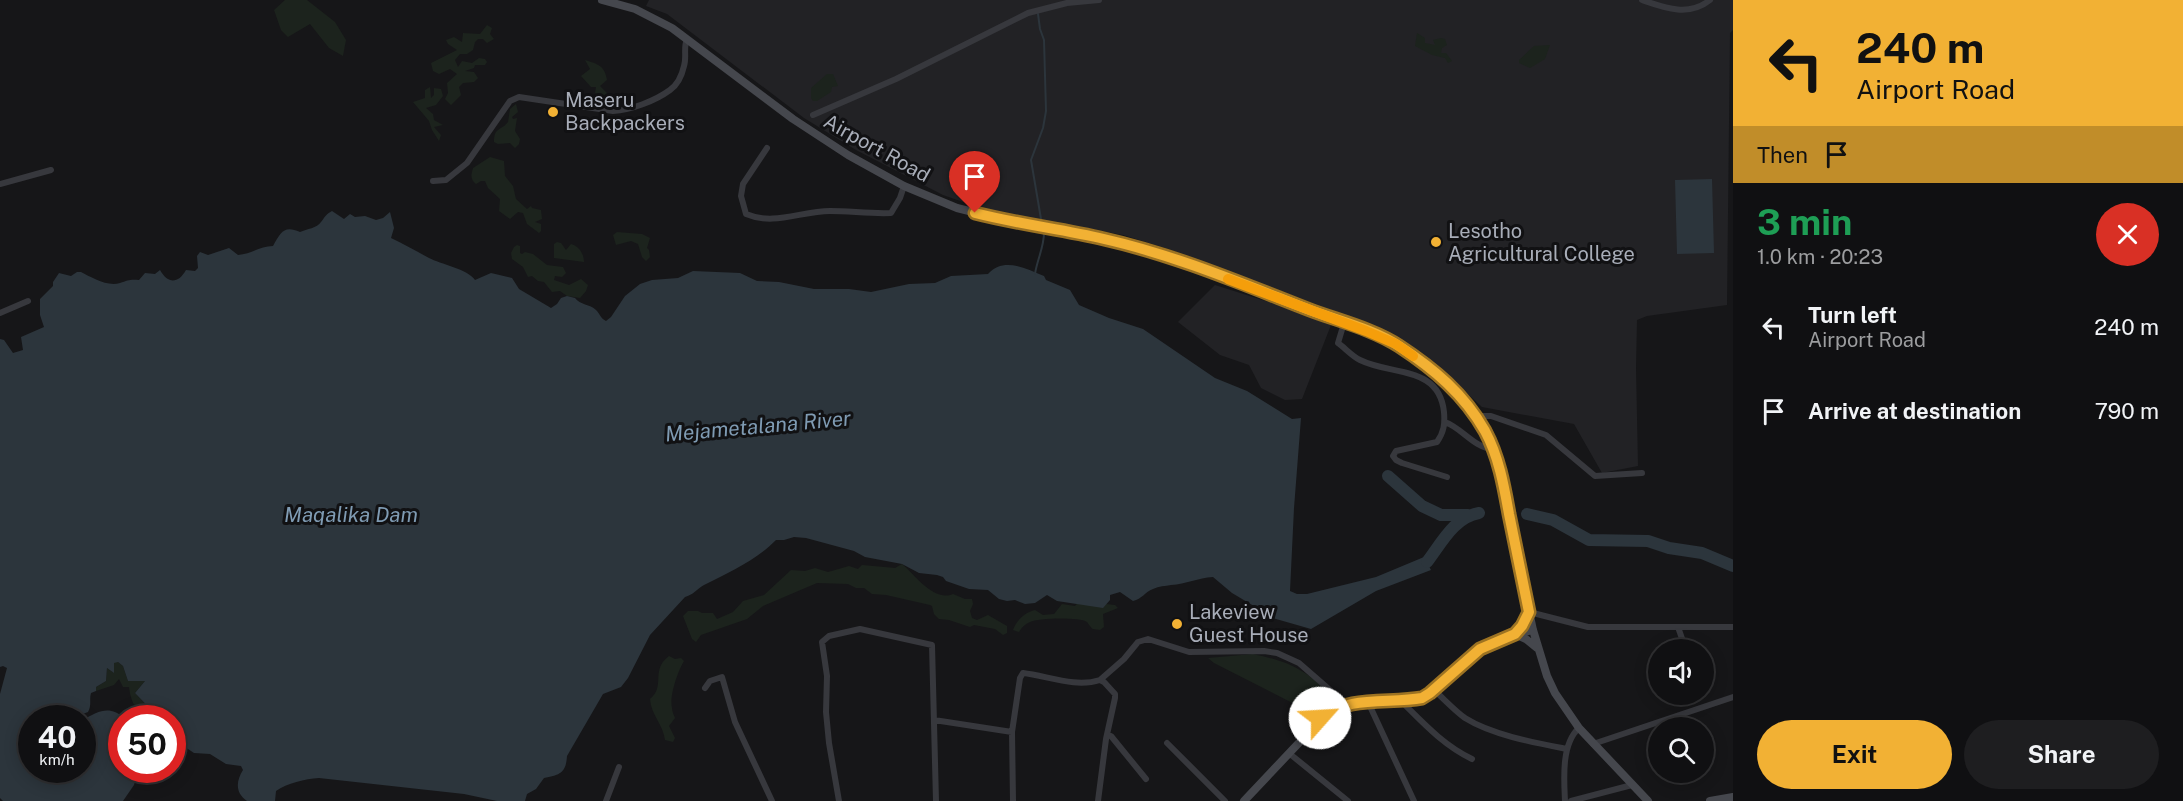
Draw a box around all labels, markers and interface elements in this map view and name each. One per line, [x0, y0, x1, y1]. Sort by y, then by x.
text: 240 m [1856, 23, 1984, 72]
icon: left [1757, 24, 1835, 102]
text: Airport Road [1856, 73, 2015, 105]
place label: Maseru Backpackers [565, 88, 685, 135]
marker: Maseru Backpackers [546, 105, 560, 119]
street label: Airport Road [820, 109, 934, 187]
icon: arrive [1820, 138, 1853, 171]
text: Then [1757, 142, 1808, 168]
pin [949, 151, 1000, 213]
icon: arrive [958, 160, 991, 193]
text: 3 min [1757, 201, 1852, 243]
button: close [2096, 203, 2159, 266]
place label: Lesotho Agricultural College [1448, 219, 1635, 266]
marker: Lesotho Agricultural College [1429, 235, 1443, 249]
text: 1.0 km · 20:23 [1757, 245, 1883, 269]
text: Turn left [1808, 302, 1897, 328]
icon: left [1757, 311, 1790, 344]
text: 240 m [2094, 314, 2159, 340]
text: Airport Road [1808, 328, 1926, 352]
icon: arrive [1757, 395, 1790, 428]
text: Arrive at destination [1808, 398, 2021, 424]
text: 790 m [2095, 398, 2159, 424]
water label: Mejametalana River [664, 405, 853, 447]
water label: Maqalika Dam [284, 502, 418, 527]
place label: Lakeview Guest House [1189, 600, 1309, 647]
marker: Lakeview Guest House [1170, 617, 1184, 631]
map controls [1648, 639, 1714, 783]
button: sound [1648, 639, 1714, 705]
position arrow [1288, 686, 1352, 750]
speed limit sign: 50 [108, 705, 186, 783]
button: search [1648, 717, 1714, 783]
text: 40 [37, 719, 77, 755]
button: Exit [1757, 720, 1952, 789]
button: Share [1964, 720, 2159, 789]
text: km/h [39, 751, 75, 768]

